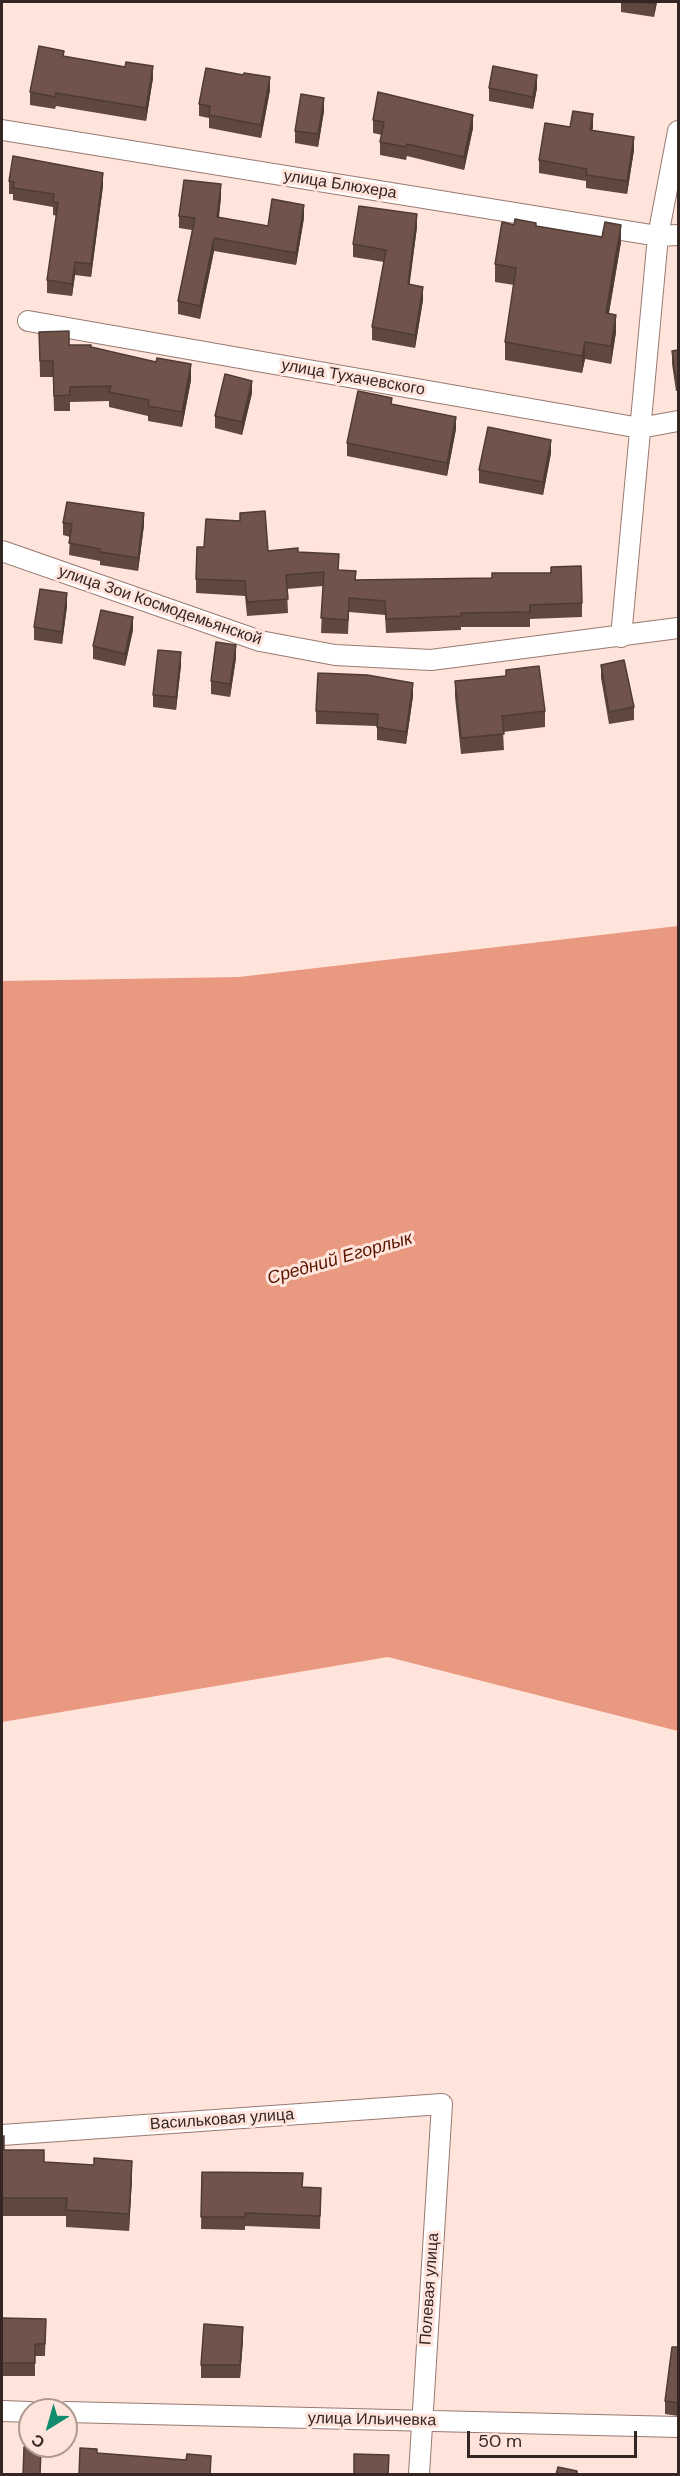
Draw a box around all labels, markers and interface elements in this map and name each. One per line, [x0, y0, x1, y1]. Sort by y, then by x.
street label: улица Блюхера [282, 167, 398, 203]
street label: улица Тухачевского [280, 356, 426, 400]
street label: улица Зои Космодемьянской [56, 562, 264, 650]
water label: Средний Егорлык [265, 1228, 415, 1290]
street label: Васильковая улица [149, 2105, 295, 2135]
street label: Полевая улица [417, 2232, 443, 2346]
north arrow [18, 2398, 78, 2458]
street label: улица Ильичевка [308, 2409, 436, 2431]
scale bar [470, 2419, 640, 2457]
text: С [27, 2429, 49, 2453]
text: 50 m [478, 2429, 522, 2453]

